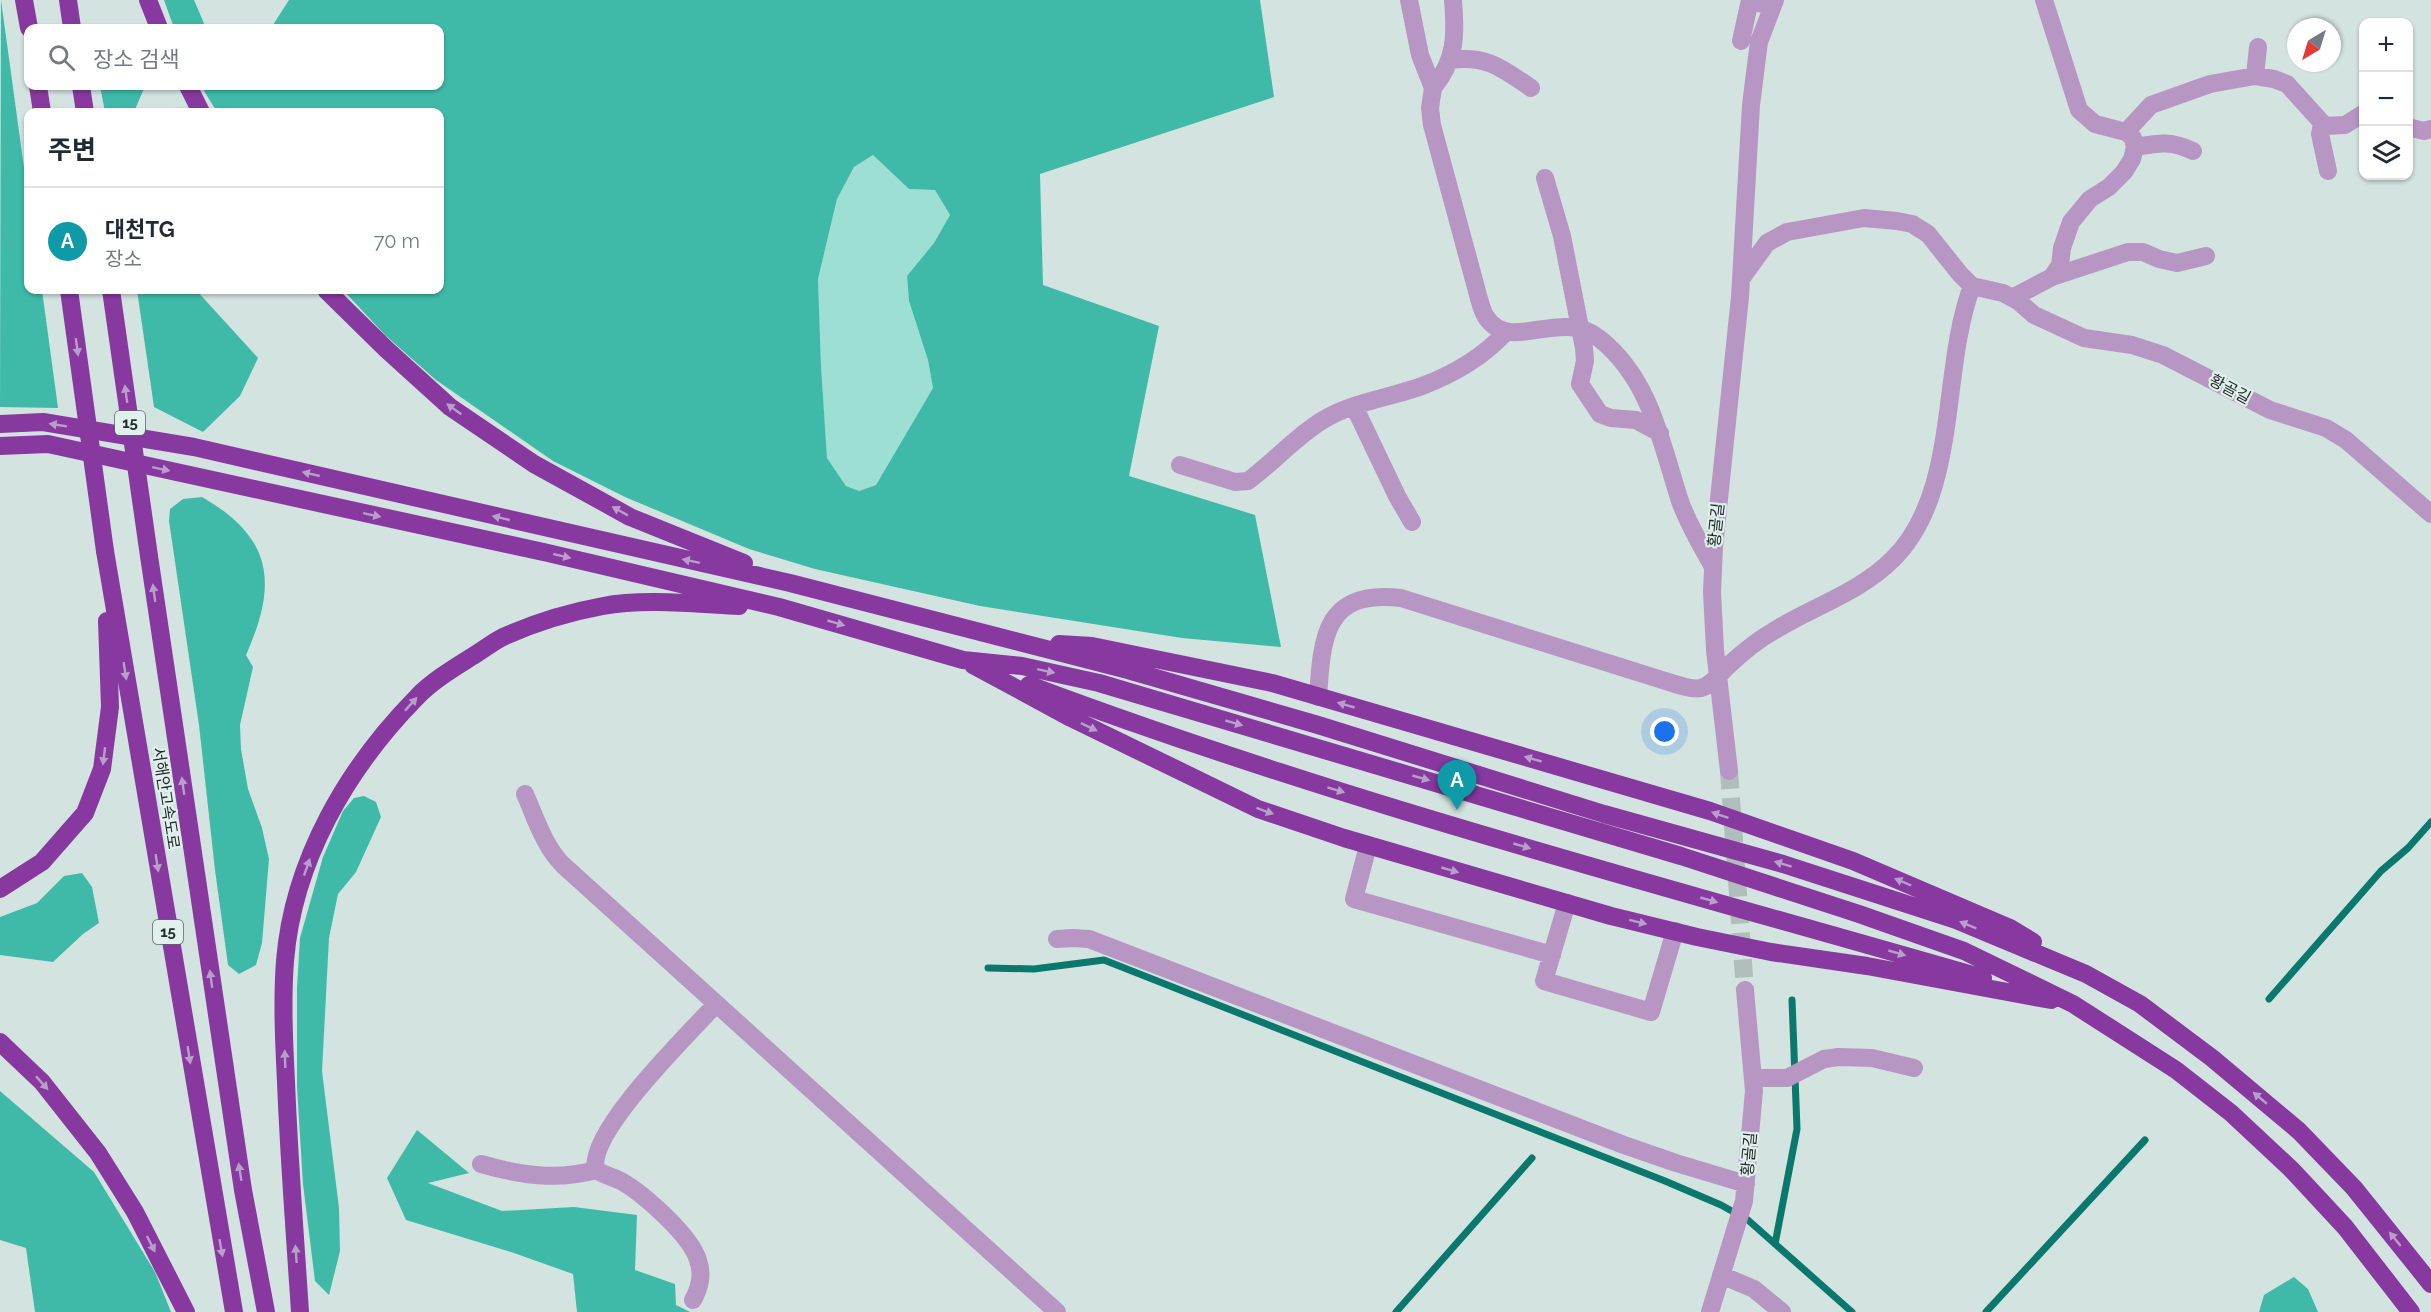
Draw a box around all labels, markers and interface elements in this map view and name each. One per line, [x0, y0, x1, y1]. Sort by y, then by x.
north arrow [2287, 18, 2341, 72]
map controls [2359, 18, 2413, 180]
button: + [2359, 18, 2413, 72]
search box [24, 24, 444, 90]
icon: search [45, 41, 78, 74]
text: 장소 검색 [93, 46, 180, 72]
button: − [2359, 72, 2413, 126]
button: layers [2359, 126, 2413, 180]
text: 주변 [48, 135, 96, 165]
text: 대천TG [105, 216, 175, 242]
text: A [61, 229, 74, 253]
text: 70 m [374, 229, 420, 253]
text: 장소 [105, 247, 142, 271]
one-way arrow [72, 338, 81, 357]
street label: 황골길 [2206, 370, 2254, 408]
one-way arrow [121, 384, 130, 403]
one-way arrow [446, 403, 462, 415]
road number: 15 [115, 411, 145, 435]
one-way arrow [49, 420, 68, 429]
one-way arrow [152, 465, 171, 474]
one-way arrow [301, 469, 320, 478]
street label: 황골길 [1704, 502, 1728, 548]
one-way arrow [611, 506, 628, 516]
one-way arrow [363, 510, 381, 520]
one-way arrow [492, 513, 510, 523]
one-way arrow [553, 552, 572, 562]
one-way arrow [682, 556, 701, 565]
one-way arrow [150, 584, 159, 603]
one-way arrow [827, 619, 845, 628]
one-way arrow [121, 661, 130, 680]
one-way arrow [1036, 667, 1055, 677]
one-way arrow [404, 697, 417, 712]
one-way arrow [1337, 699, 1355, 709]
your location [1650, 717, 1679, 746]
one-way arrow [1225, 719, 1243, 728]
one-way arrow [1080, 721, 1098, 731]
one-way arrow [99, 746, 108, 765]
street label: 서해안고속도로 [149, 746, 183, 851]
one-way arrow [1524, 754, 1542, 763]
pin: A [1438, 760, 1476, 810]
one-way arrow [1412, 774, 1430, 783]
one-way arrow [178, 777, 187, 796]
one-way arrow [1327, 786, 1345, 795]
one-way arrow [1256, 807, 1274, 816]
one-way arrow [1711, 809, 1729, 819]
one-way arrow [1513, 842, 1531, 851]
one-way arrow [153, 854, 162, 873]
one-way arrow [302, 858, 312, 876]
one-way arrow [1774, 859, 1792, 868]
one-way arrow [1442, 866, 1460, 875]
one-way arrow [1894, 877, 1912, 886]
one-way arrow [1700, 896, 1719, 906]
one-way arrow [1629, 918, 1648, 928]
road number: 15 [153, 920, 183, 944]
one-way arrow [1959, 920, 1977, 929]
one-way arrow [1888, 949, 1906, 958]
one-way arrow [207, 970, 216, 989]
one-way arrow [185, 1046, 194, 1065]
one-way arrow [281, 1049, 290, 1068]
one-way arrow [35, 1075, 48, 1090]
one-way arrow [2253, 1092, 2268, 1105]
street label: 황골길 [1738, 1131, 1760, 1177]
one-way arrow [236, 1162, 245, 1181]
one-way arrow [2389, 1231, 2401, 1246]
one-way arrow [146, 1235, 156, 1252]
one-way arrow [217, 1238, 226, 1257]
one-way arrow [292, 1244, 301, 1263]

